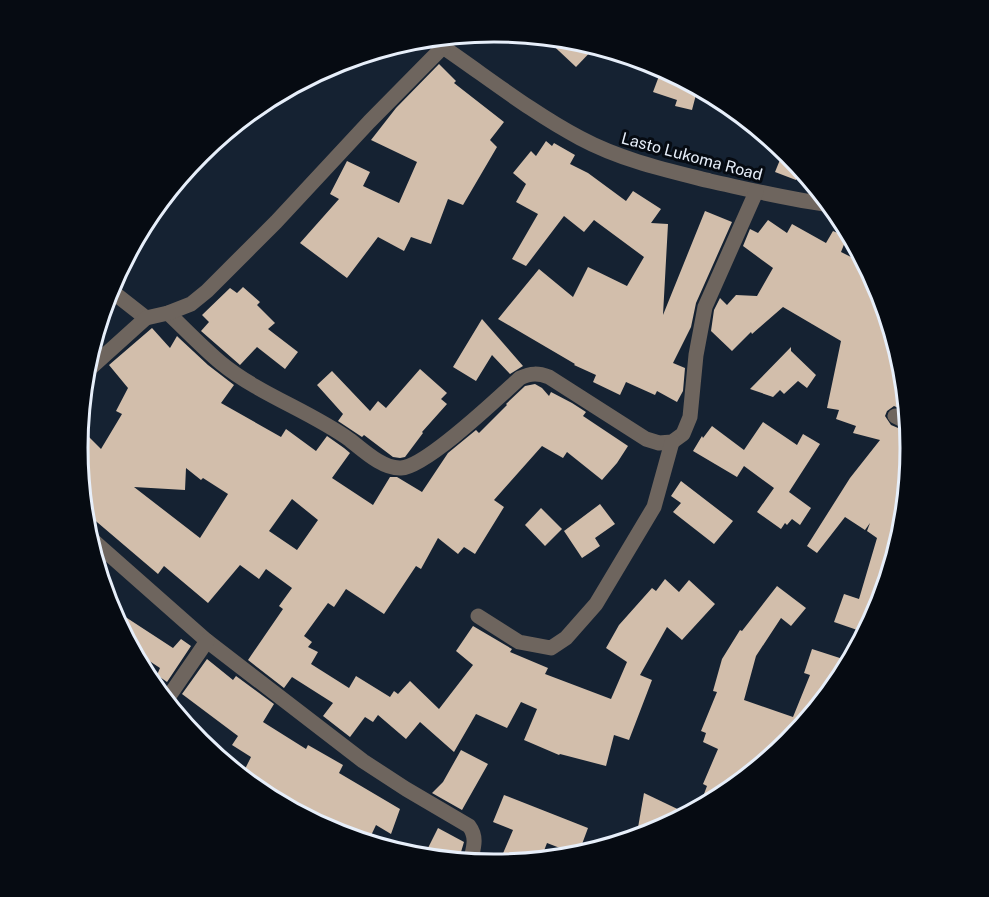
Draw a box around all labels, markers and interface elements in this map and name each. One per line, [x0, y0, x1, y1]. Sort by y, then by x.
street label: Lasto Lukoma Road [619, 129, 764, 184]

